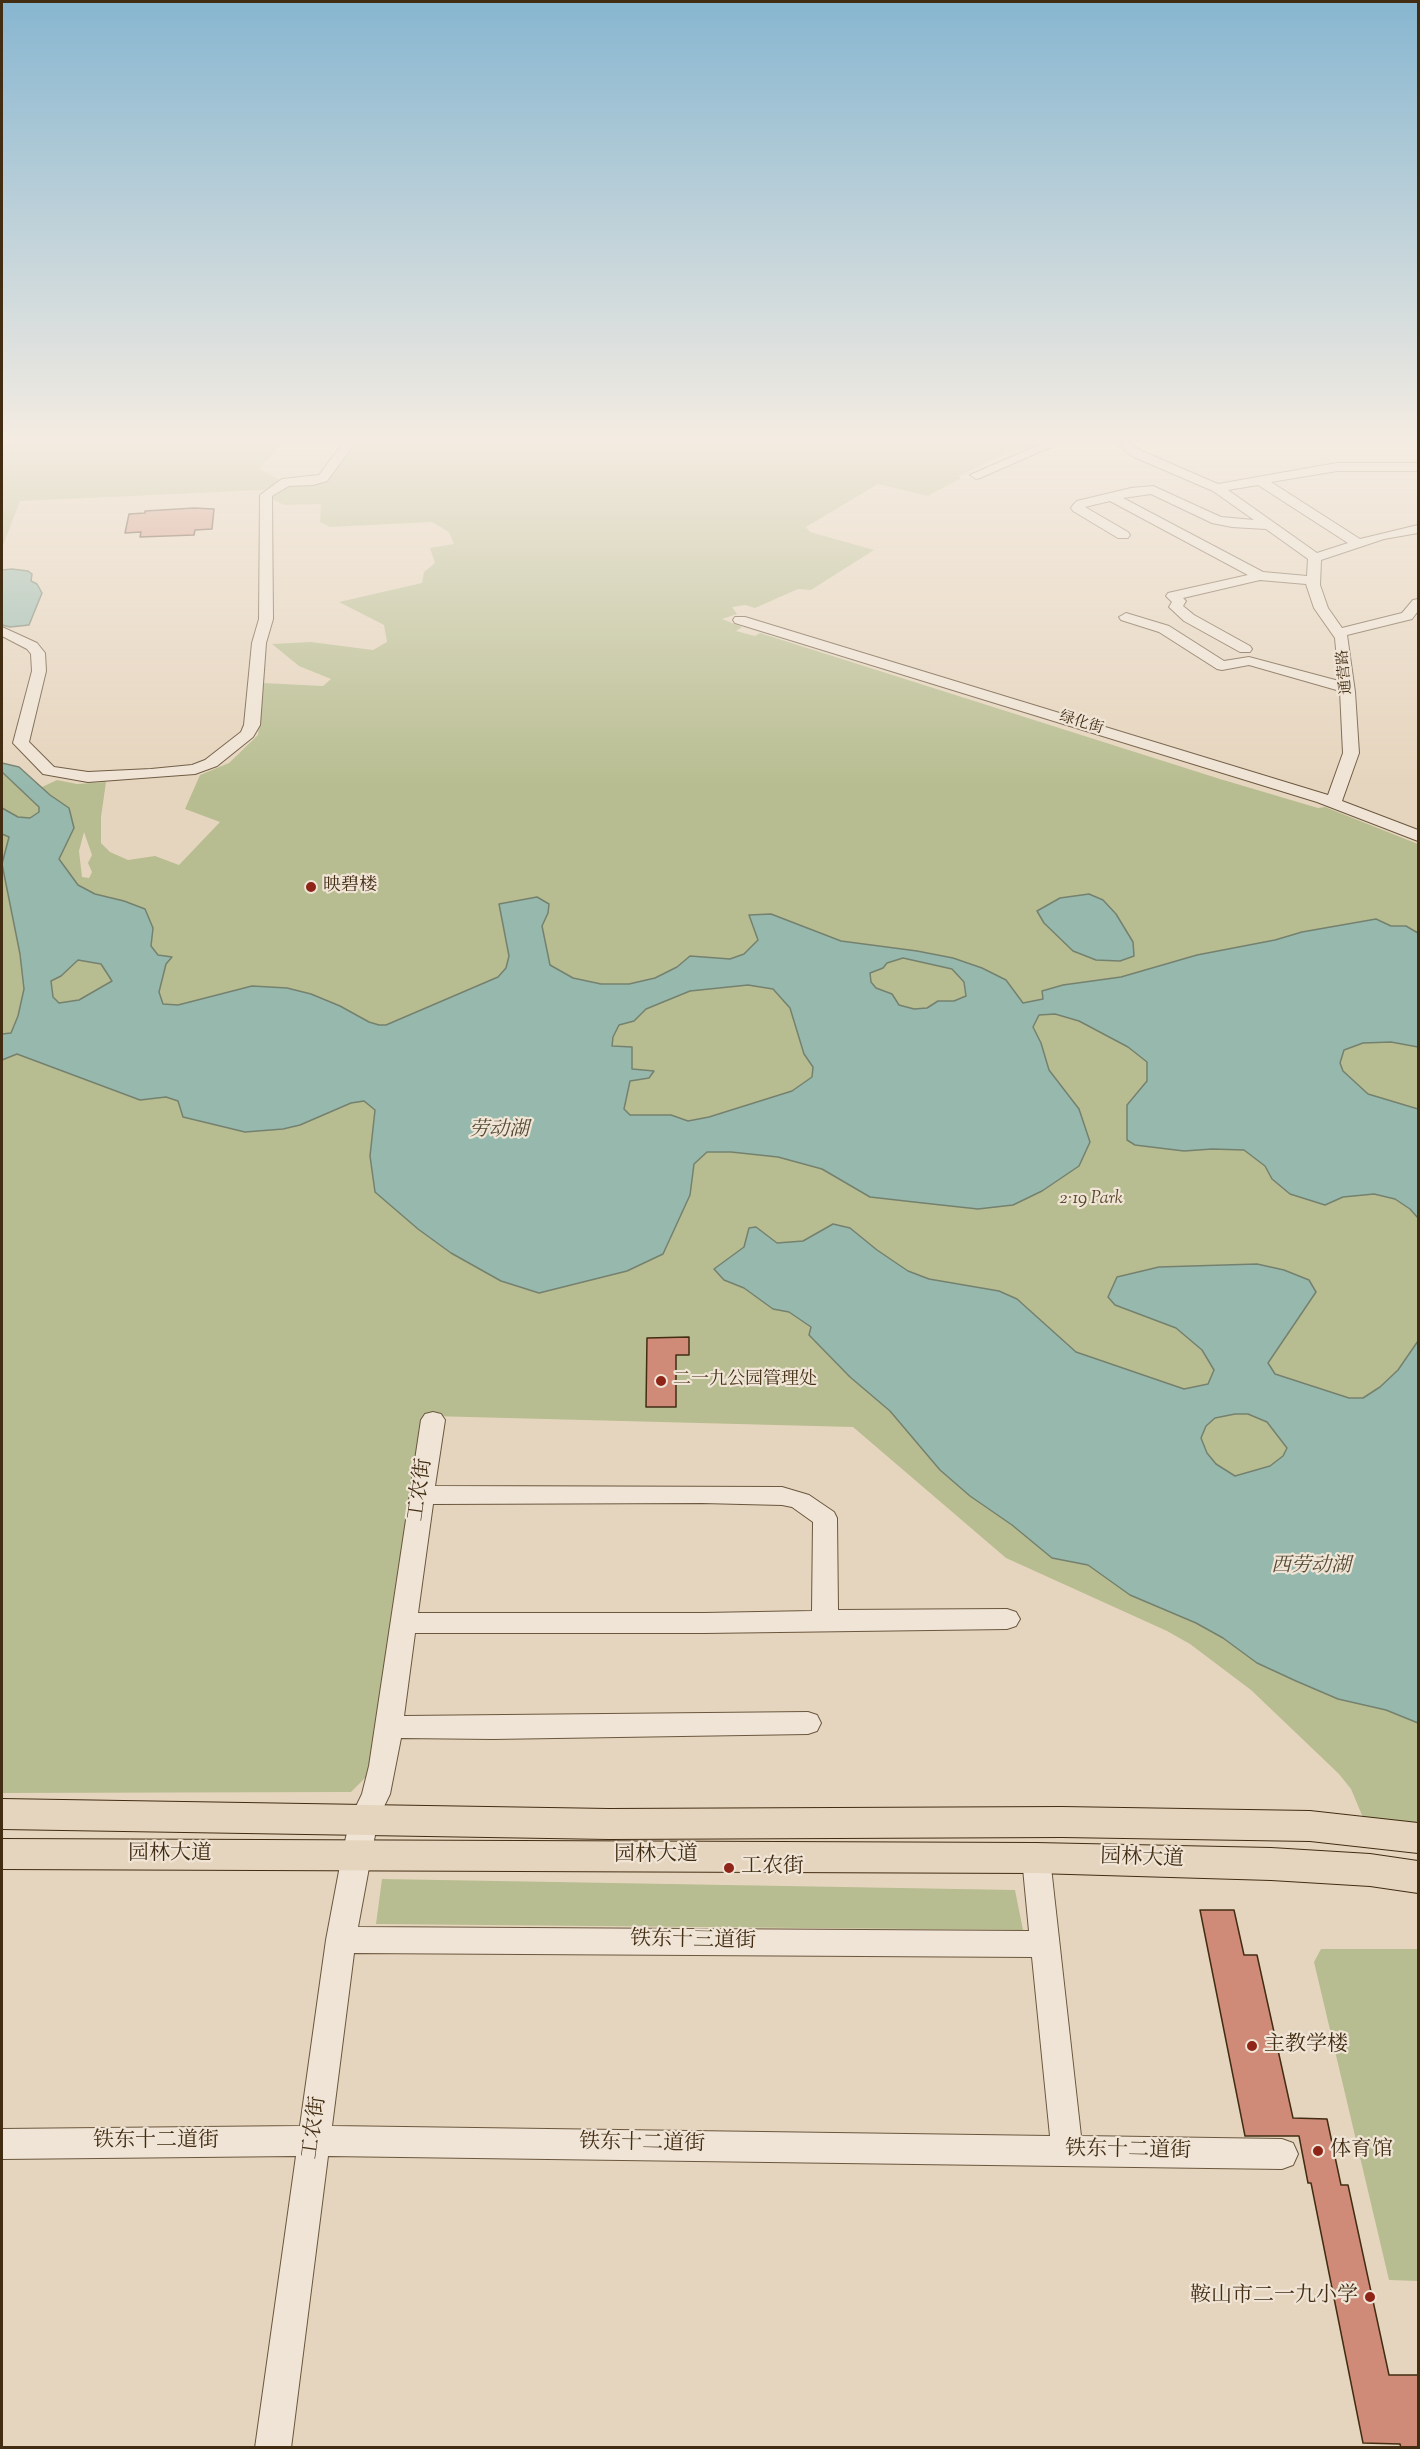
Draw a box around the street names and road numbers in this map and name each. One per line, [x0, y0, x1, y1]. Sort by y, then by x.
street label: 通营路 [1335, 649, 1357, 695]
street label: 绿化街 [1057, 709, 1105, 739]
street label: 工农街 [405, 1457, 439, 1523]
street label: 园林大道 [128, 1842, 212, 1868]
street label: 园林大道 [614, 1843, 698, 1869]
street label: 园林大道 [1100, 1846, 1184, 1874]
street label: 铁东十三道街 [630, 1928, 756, 1956]
street label: 工农街 [299, 2095, 333, 2161]
street label: 铁东十二道街 [93, 2129, 219, 2155]
street label: 铁东十二道街 [579, 2131, 705, 2159]
street label: 铁东十二道街 [1065, 2138, 1191, 2166]

